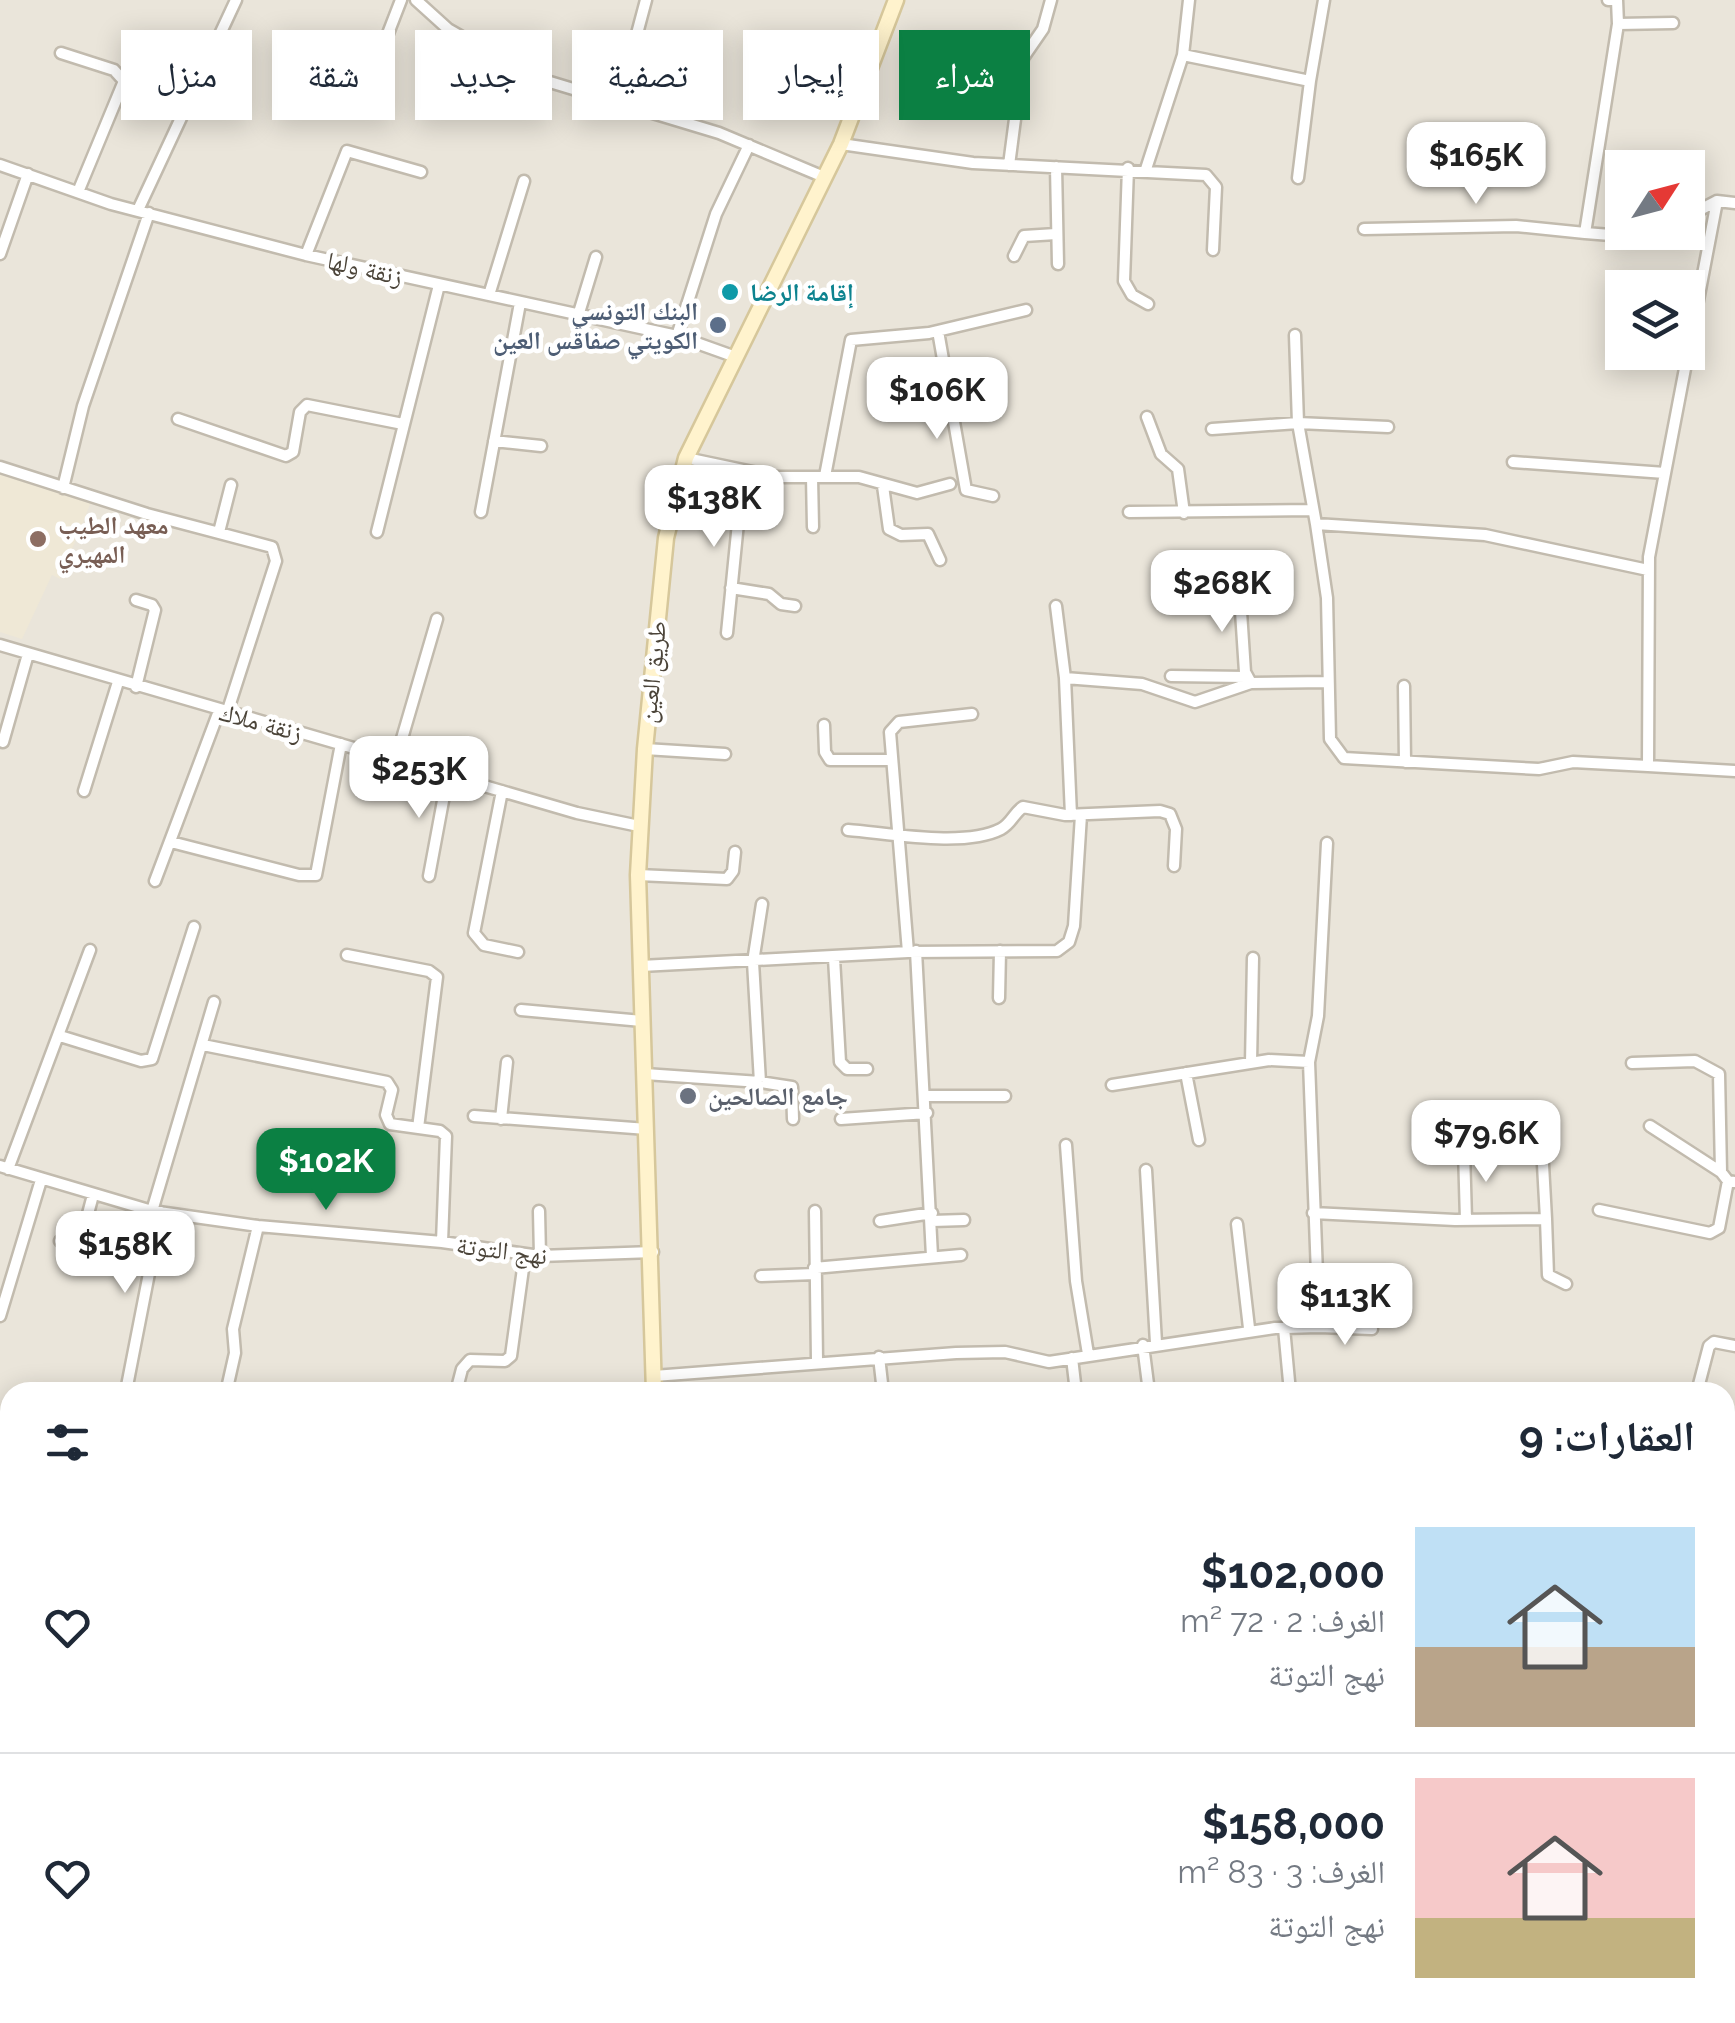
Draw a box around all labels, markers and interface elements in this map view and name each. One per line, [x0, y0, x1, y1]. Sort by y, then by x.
chip: منزل [121, 30, 252, 120]
chip: شقة [272, 30, 395, 120]
chip: جديد [415, 30, 552, 120]
chip: تصفية [572, 30, 723, 120]
chip: إيجار [743, 30, 879, 120]
chip: شراء [899, 30, 1030, 120]
pin: $165K [1406, 122, 1546, 207]
text: $165K [1429, 136, 1523, 173]
north arrow [1605, 150, 1705, 250]
map controls [1605, 150, 1705, 370]
street label: زنقة ولها [324, 245, 406, 291]
button: layers [1605, 270, 1705, 370]
place label: إقامة الرضا [750, 277, 854, 309]
marker: إقامة الرضا [719, 281, 741, 303]
place label: البنك التونسي الكويتي صفاقس العين [493, 296, 698, 360]
marker: البنك التونسي الكويتي صفاقس العين [707, 314, 729, 336]
pin: $106K [867, 357, 1007, 442]
text: $106K [889, 371, 985, 408]
pin: $138K [644, 465, 784, 550]
text: $138K [667, 479, 761, 516]
place label: معهد الطيب المهيري [58, 510, 169, 574]
marker: معهد الطيب المهيري [27, 528, 49, 550]
pin: $268K [1152, 550, 1292, 635]
text: $268K [1173, 564, 1271, 601]
street label: طريق العين [632, 619, 673, 725]
street label: زنقة ملاك [216, 697, 306, 747]
pin: $253K [349, 736, 489, 821]
text: $253K [371, 750, 467, 787]
place label: جامع الصالحين [708, 1081, 848, 1113]
marker: جامع الصالحين [677, 1085, 699, 1107]
pin: $79.6K [1405, 1100, 1567, 1185]
text: $79.6K [1433, 1114, 1539, 1151]
pin: $102K [256, 1128, 396, 1213]
text: $102K [278, 1142, 374, 1179]
pin: $158K [55, 1211, 195, 1296]
text: $158K [78, 1225, 172, 1262]
street label: نهج التوتة [455, 1230, 549, 1271]
pin: $113K [1275, 1263, 1415, 1348]
text: $113K [1299, 1277, 1391, 1314]
text: العقارات: 9 [1519, 1412, 1695, 1461]
icon: filters [40, 1415, 95, 1470]
text: $102,000 [1201, 1549, 1385, 1598]
icon: home [1495, 1567, 1615, 1687]
icon: heart [40, 1600, 95, 1655]
text: الغرف: 2 · 72 m² [1180, 1602, 1385, 1639]
text: نهج التوتة [1268, 1656, 1385, 1693]
text: $158,000 [1202, 1800, 1385, 1849]
icon: home [1495, 1818, 1615, 1938]
icon: heart [40, 1851, 95, 1906]
text: الغرف: 3 · 83 m² [1178, 1853, 1385, 1890]
text: نهج التوتة [1268, 1907, 1385, 1944]

